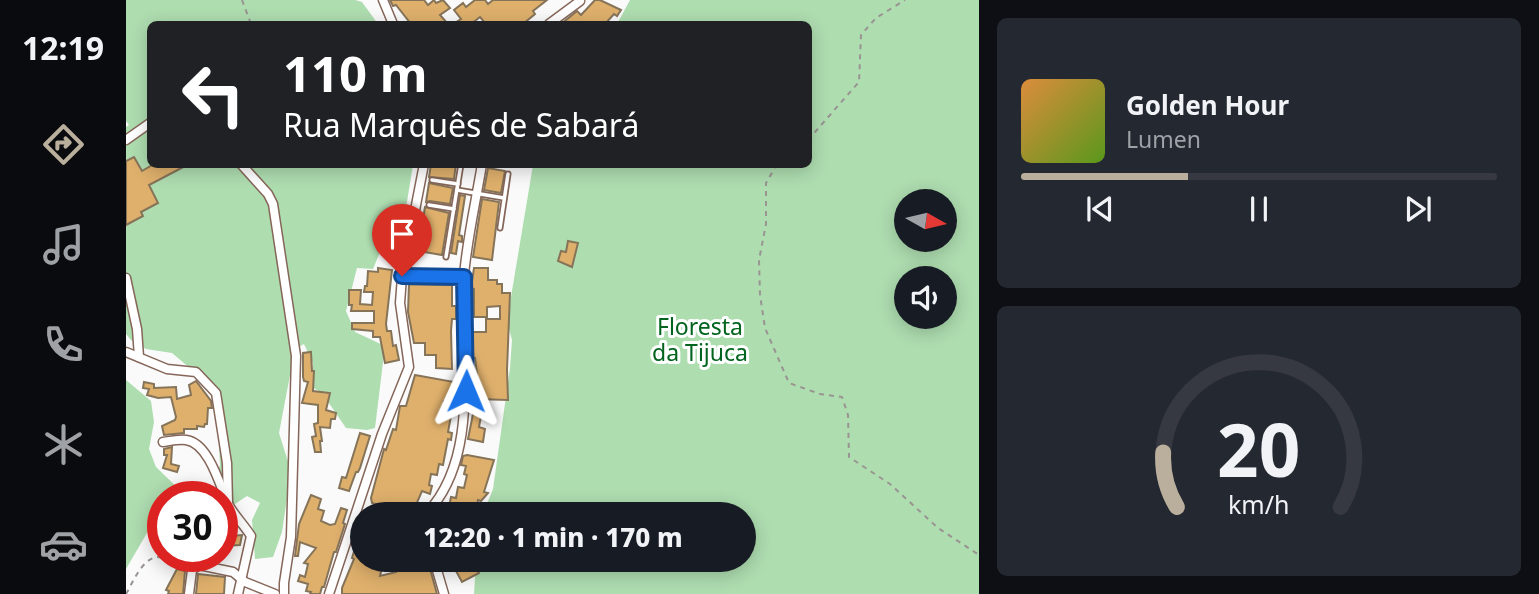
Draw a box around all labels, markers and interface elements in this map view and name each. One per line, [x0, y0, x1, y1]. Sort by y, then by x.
text: 12:19 [22, 26, 104, 69]
text: 110 m [283, 40, 428, 106]
icon: left [168, 49, 259, 140]
text: Golden Hour [1126, 87, 1289, 123]
text: Rua Marquês de Sabará [283, 103, 639, 146]
icon: directions [39, 120, 88, 169]
text: Lumen [1126, 123, 1201, 155]
north arrow [894, 189, 957, 252]
map controls [894, 189, 957, 329]
icon: previous [1081, 190, 1119, 228]
icon: pause [1240, 190, 1278, 228]
icon: next [1399, 190, 1437, 228]
pin [372, 204, 432, 276]
icon: arrive [383, 215, 421, 253]
icon: music [39, 220, 88, 269]
button: sound [894, 266, 957, 329]
park label: Floresta da Tijuca [652, 310, 748, 368]
icon: phone [39, 320, 88, 369]
position arrow [429, 354, 503, 428]
text: 20 [1217, 399, 1301, 498]
icon: climate [39, 420, 88, 469]
speed limit sign: 30 [147, 481, 238, 572]
text: km/h [1228, 487, 1290, 521]
text: 12:20 · 1 min · 170 m [423, 519, 683, 555]
icon: car [39, 520, 88, 569]

